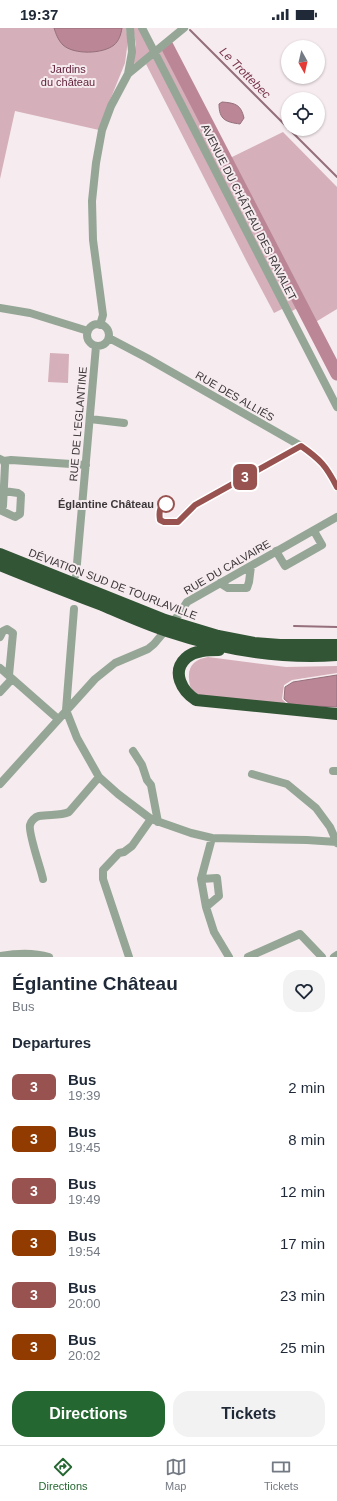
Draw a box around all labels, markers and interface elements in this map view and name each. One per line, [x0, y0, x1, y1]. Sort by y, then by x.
text: 19:37 [20, 6, 58, 23]
north arrow [281, 40, 325, 84]
map controls [281, 40, 325, 136]
water label: Le Trottebec [217, 45, 273, 101]
park label: Jardins du château [41, 63, 95, 88]
button: locate [281, 92, 325, 136]
street label: AVENUE DU CHÂTEAU DES RAVALET [199, 122, 299, 302]
street label: RUE DE L'EGLANTINE [67, 366, 89, 482]
street label: RUE DES ALLIÉS [194, 369, 276, 423]
line badge: 3 [232, 464, 258, 490]
text: 3 [241, 469, 249, 485]
marker: Églantine Château [157, 495, 175, 513]
place label: Églantine Château [58, 498, 154, 510]
street label: RUE DU CALVAIRE [182, 537, 272, 597]
street label: DÉVIATION SUD DE TOURLAVILLE [27, 546, 199, 622]
button: heart [283, 970, 325, 1012]
text: Églantine Château [12, 973, 178, 994]
text: Bus [12, 999, 34, 1014]
text: Departures [12, 1034, 91, 1051]
text: Bus [68, 1071, 96, 1088]
text: 3 [30, 1079, 38, 1095]
text: 2 min [288, 1079, 325, 1096]
text: 19:39 [68, 1088, 101, 1103]
text: Bus [68, 1123, 96, 1140]
text: 3 [30, 1131, 38, 1147]
text: 8 min [288, 1131, 325, 1148]
text: 19:45 [68, 1140, 101, 1155]
text: Bus [68, 1175, 96, 1192]
text: 3 [30, 1183, 38, 1199]
text: 12 min [280, 1183, 325, 1200]
text: 19:49 [68, 1192, 101, 1207]
text: Bus [68, 1227, 96, 1244]
text: 3 [30, 1235, 38, 1251]
text: 17 min [280, 1235, 325, 1252]
text: 19:54 [68, 1244, 101, 1259]
text: Bus [68, 1279, 96, 1296]
text: 3 [30, 1287, 38, 1303]
text: 23 min [280, 1287, 325, 1304]
text: 20:00 [68, 1296, 101, 1311]
text: Bus [68, 1331, 96, 1348]
text: 3 [30, 1339, 38, 1355]
text: 25 min [280, 1339, 325, 1356]
text: 20:02 [68, 1348, 101, 1363]
button: Directions [12, 1391, 165, 1437]
button: Tickets [173, 1391, 325, 1437]
tab: Directions [39, 1456, 88, 1492]
tab: Map [165, 1456, 187, 1492]
tab: Tickets [264, 1456, 298, 1492]

